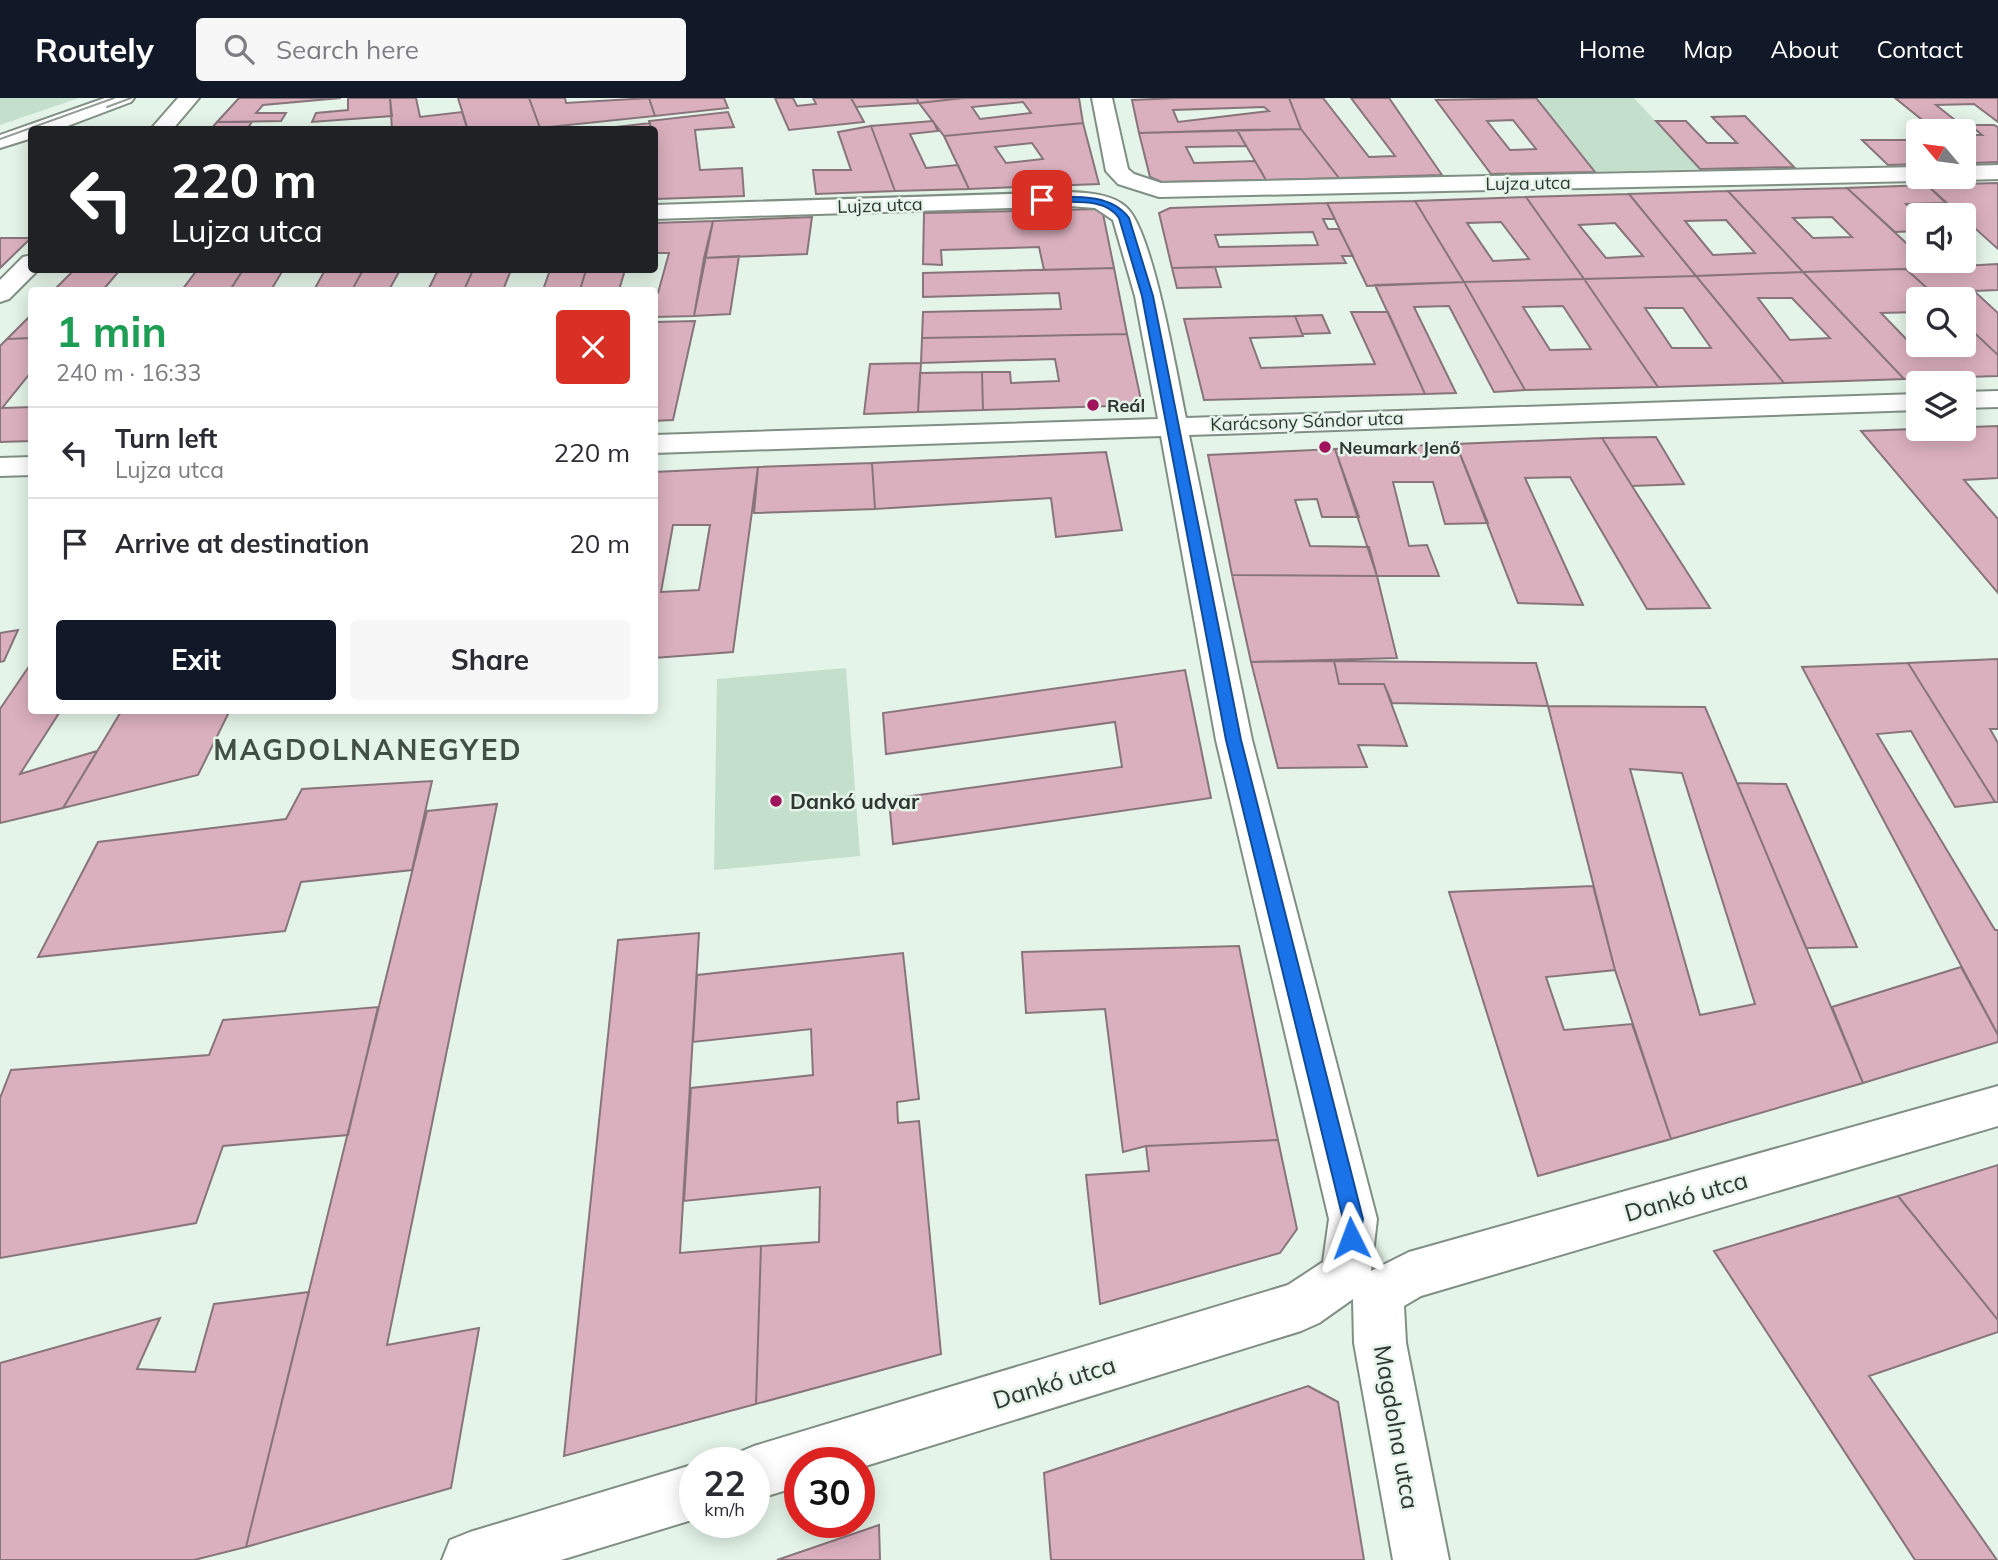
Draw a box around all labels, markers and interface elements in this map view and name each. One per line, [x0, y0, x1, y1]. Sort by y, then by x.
search box [196, 18, 686, 81]
text: Routely [35, 29, 154, 70]
icon: search [220, 30, 258, 68]
text: Search here [276, 33, 419, 66]
text: Home [1579, 34, 1645, 64]
text: Map [1683, 34, 1733, 64]
text: About [1771, 34, 1839, 64]
text: Contact [1877, 34, 1963, 64]
north arrow [1906, 119, 1976, 189]
map controls [1906, 119, 1976, 441]
text: 220 m [171, 149, 317, 210]
icon: left [56, 154, 147, 245]
pin [1012, 170, 1072, 230]
street label: Lujza utca [1485, 171, 1571, 195]
icon: arrive [1023, 181, 1061, 219]
street label: Lujza utca [837, 192, 923, 218]
button: sound [1906, 203, 1976, 273]
text: Lujza utca [171, 210, 323, 250]
button: search [1906, 287, 1976, 357]
text: 1 min [56, 305, 167, 358]
button: close [556, 310, 630, 384]
text: 240 m · 16:33 [56, 358, 201, 387]
button: layers [1906, 371, 1976, 441]
place label: Reál [1107, 394, 1145, 417]
marker: Reál [1085, 397, 1101, 413]
street label: Karácsony Sándor utca [1210, 406, 1404, 436]
text: Turn left [115, 422, 217, 455]
icon: left [56, 434, 94, 472]
text: 220 m [554, 436, 630, 469]
place label: Neumark Jenő [1339, 436, 1460, 459]
marker: Neumark Jenő [1317, 439, 1333, 455]
text: Lujza utca [115, 455, 224, 484]
icon: arrive [56, 525, 94, 563]
text: Arrive at destination [115, 527, 370, 560]
text: 20 m [569, 527, 630, 560]
button: Exit [56, 620, 336, 700]
button: Share [350, 620, 630, 700]
district label: MAGDOLNANEGYED [213, 732, 523, 767]
place label: Dankó udvar [790, 788, 920, 814]
marker: Dankó udvar [768, 793, 784, 809]
street label: Dankó utca [1621, 1164, 1751, 1228]
position arrow [1314, 1201, 1388, 1275]
street label: Magdolna utca [1368, 1342, 1426, 1512]
street label: Dankó utca [989, 1349, 1119, 1415]
speed limit sign: 30 [784, 1447, 875, 1538]
text: 22 [703, 1461, 746, 1505]
text: km/h [704, 1498, 745, 1521]

